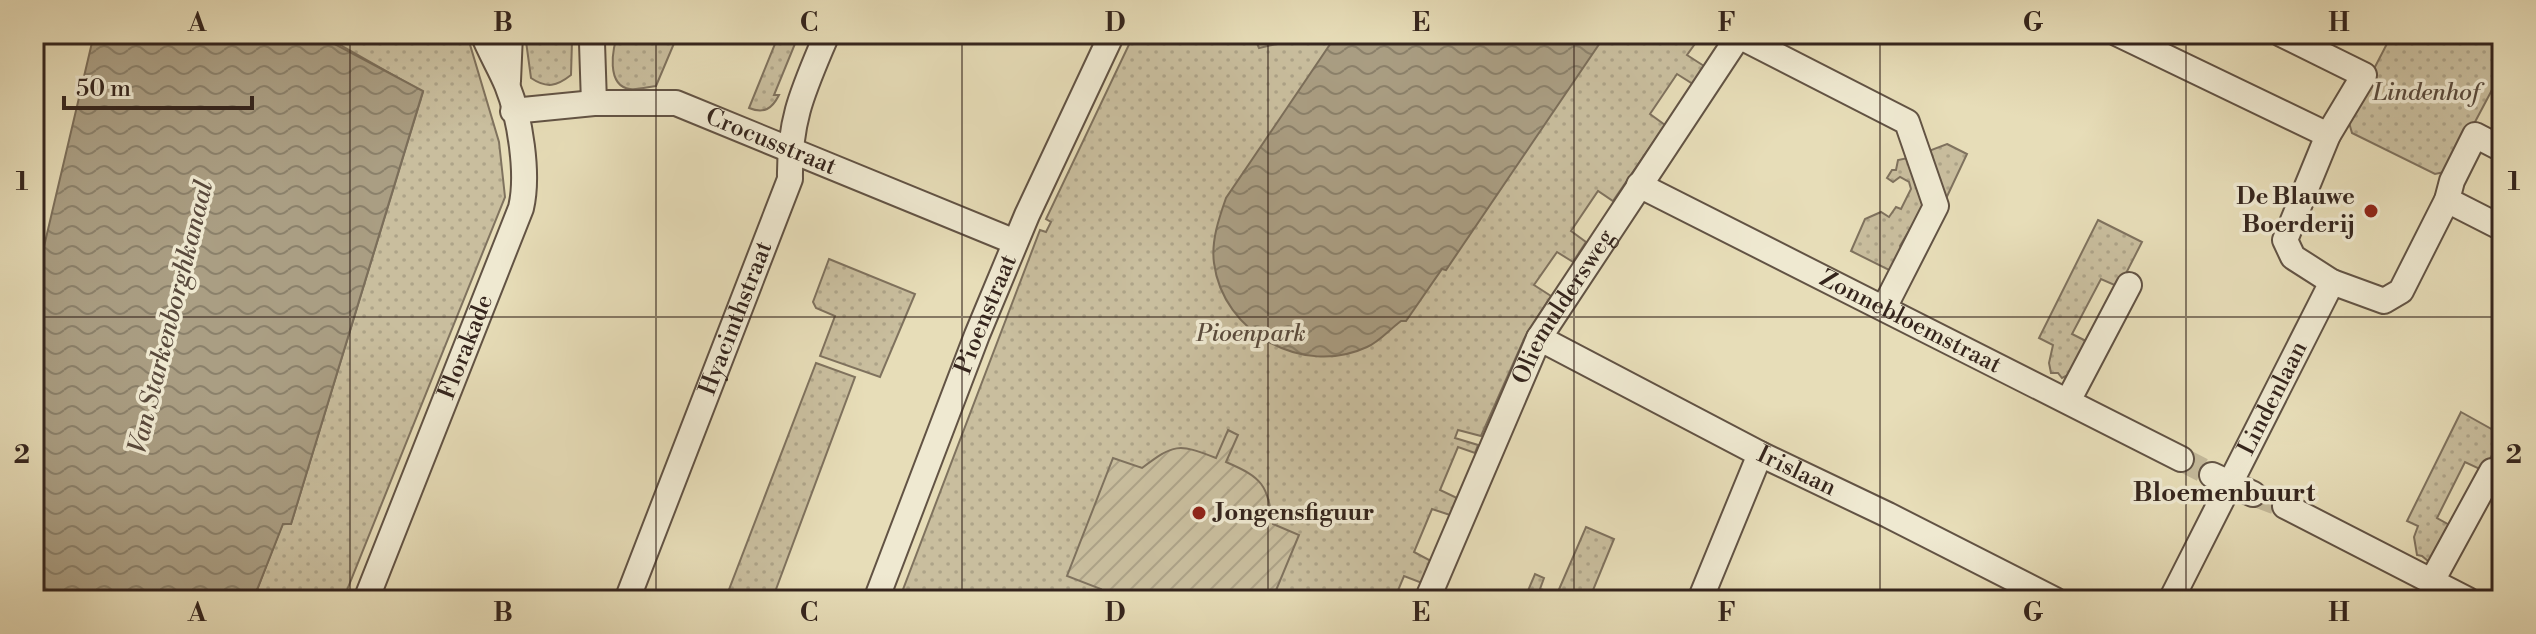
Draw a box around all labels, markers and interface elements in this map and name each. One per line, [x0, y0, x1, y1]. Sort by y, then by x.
text: A [187, 7, 207, 39]
text: B [493, 7, 513, 39]
text: C [800, 7, 818, 39]
text: D [1105, 7, 1125, 39]
text: E [1412, 7, 1430, 39]
text: F [1718, 7, 1736, 39]
text: G [2023, 7, 2044, 39]
text: H [2328, 7, 2350, 39]
scale bar [64, 60, 252, 110]
text: 50 m [76, 74, 131, 104]
park label: Lindenhof [2372, 78, 2485, 108]
street label: Crocusstraat [701, 102, 841, 182]
text: 1 [16, 166, 29, 198]
text: 1 [2508, 166, 2521, 198]
water label: Van Starkenborghkanaal [122, 177, 221, 457]
place label: De Blauwe Boerderij [2236, 182, 2355, 240]
marker: De Blauwe Boerderij [2362, 202, 2380, 220]
street label: Oliemuldersweg [1506, 223, 1622, 389]
street label: Hyacinthstraat [693, 237, 780, 400]
street label: Pioenstraat [948, 250, 1024, 379]
street label: Zonnebloemstraat [1814, 264, 2007, 381]
street label: Florakade [432, 290, 500, 404]
park label: Pioenpark [1195, 319, 1306, 349]
street label: Lindenlaan [2232, 336, 2314, 460]
text: 2 [14, 439, 30, 471]
text: 2 [2506, 439, 2522, 471]
street label: Irislaan [1752, 440, 1841, 503]
district label: Bloemenbuurt [2133, 477, 2316, 509]
place label: Jongensfiguur [1212, 498, 1374, 528]
marker: Jongensfiguur [1190, 504, 1208, 522]
text: A [187, 597, 207, 629]
text: B [493, 597, 513, 629]
text: C [800, 597, 818, 629]
text: D [1105, 597, 1125, 629]
text: E [1412, 597, 1430, 629]
text: F [1718, 597, 1736, 629]
text: G [2023, 597, 2044, 629]
text: H [2328, 597, 2350, 629]

